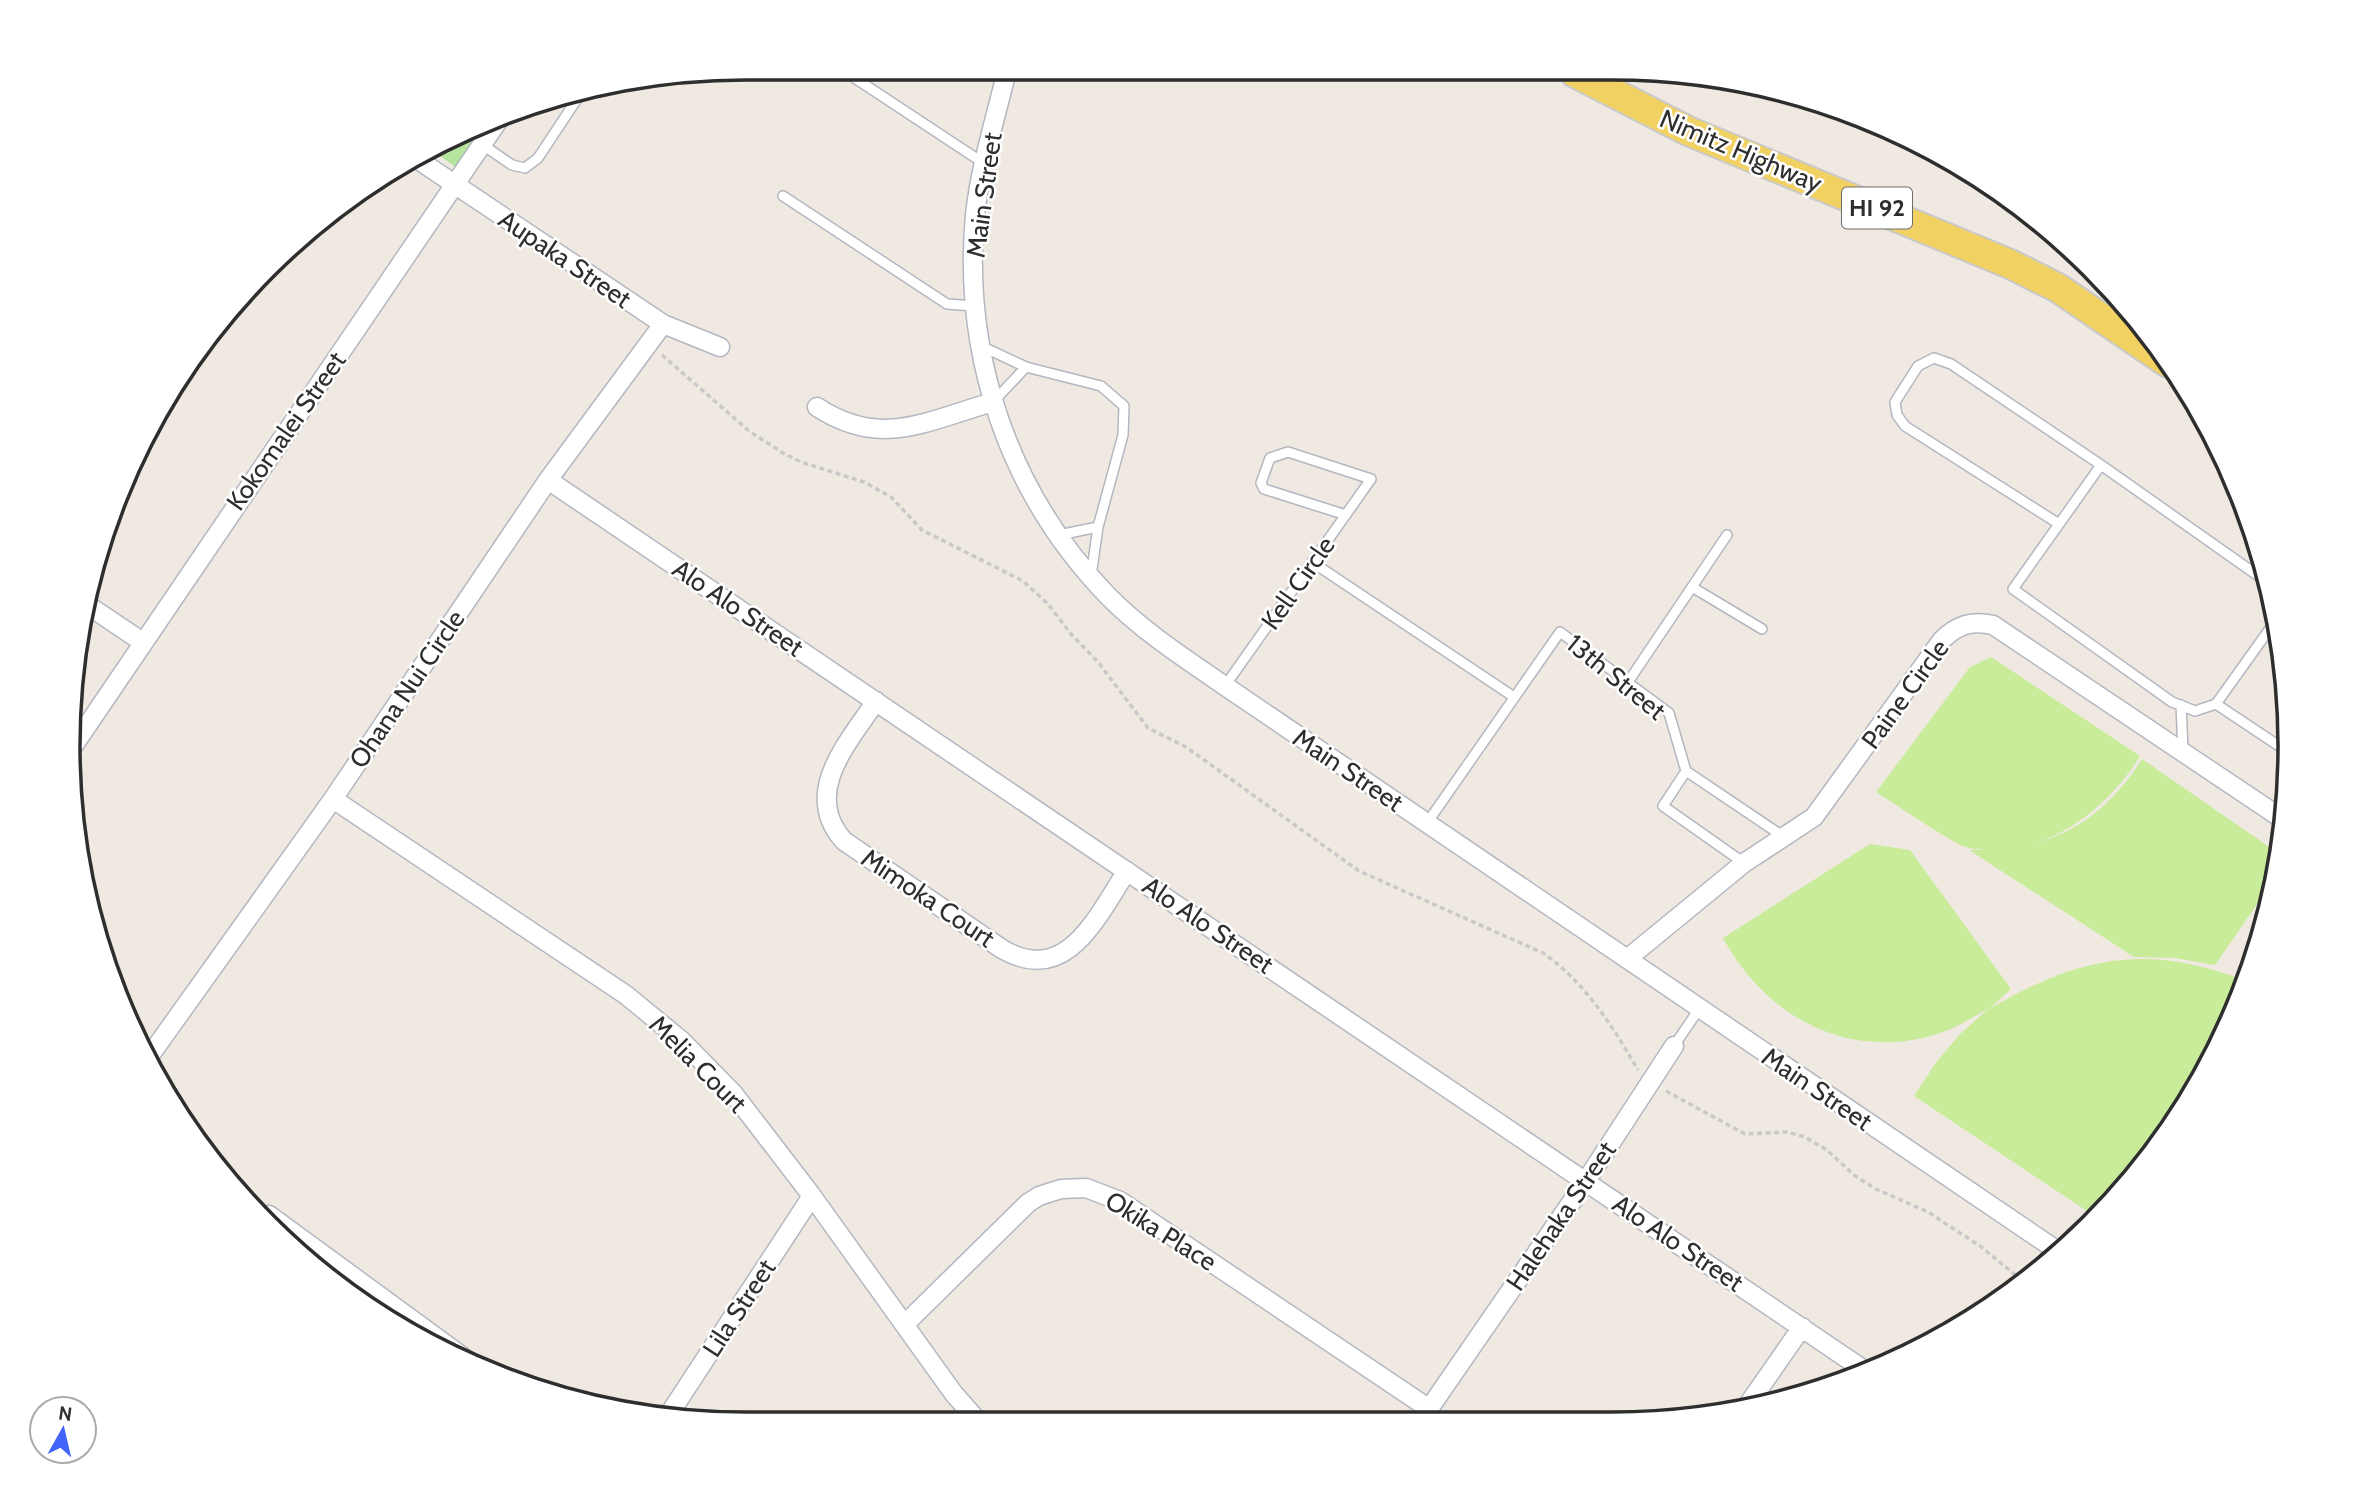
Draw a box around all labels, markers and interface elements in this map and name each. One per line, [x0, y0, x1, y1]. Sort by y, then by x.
street label: Nimitz Highway [1655, 102, 1827, 200]
street label: Main Street [959, 130, 1009, 260]
road number: HI 92 [1842, 188, 1912, 229]
street label: Aupaka Street [493, 203, 638, 315]
street label: Kokomalei Street [219, 345, 353, 516]
street label: Kell Circle [1254, 530, 1342, 636]
street label: Alo Alo Street [667, 553, 810, 664]
street label: Ohana Nui Circle [342, 604, 472, 774]
street label: 13th Street [1560, 627, 1672, 727]
street label: Paine Circle [1855, 633, 1955, 755]
street label: Main Street [1287, 721, 1409, 819]
street label: Mimoka Court [855, 842, 1001, 954]
street label: Alo Alo Street [1137, 870, 1280, 981]
street label: Melia Court [643, 1009, 754, 1120]
street label: Main Street [1756, 1040, 1878, 1138]
street label: Halehaka Street [1499, 1135, 1623, 1297]
street label: Okika Place [1099, 1184, 1223, 1278]
street label: Alo Alo Street [1607, 1188, 1750, 1299]
street label: Lila Street [696, 1253, 782, 1363]
north arrow [28, 1395, 98, 1465]
text: N [57, 1401, 74, 1426]

